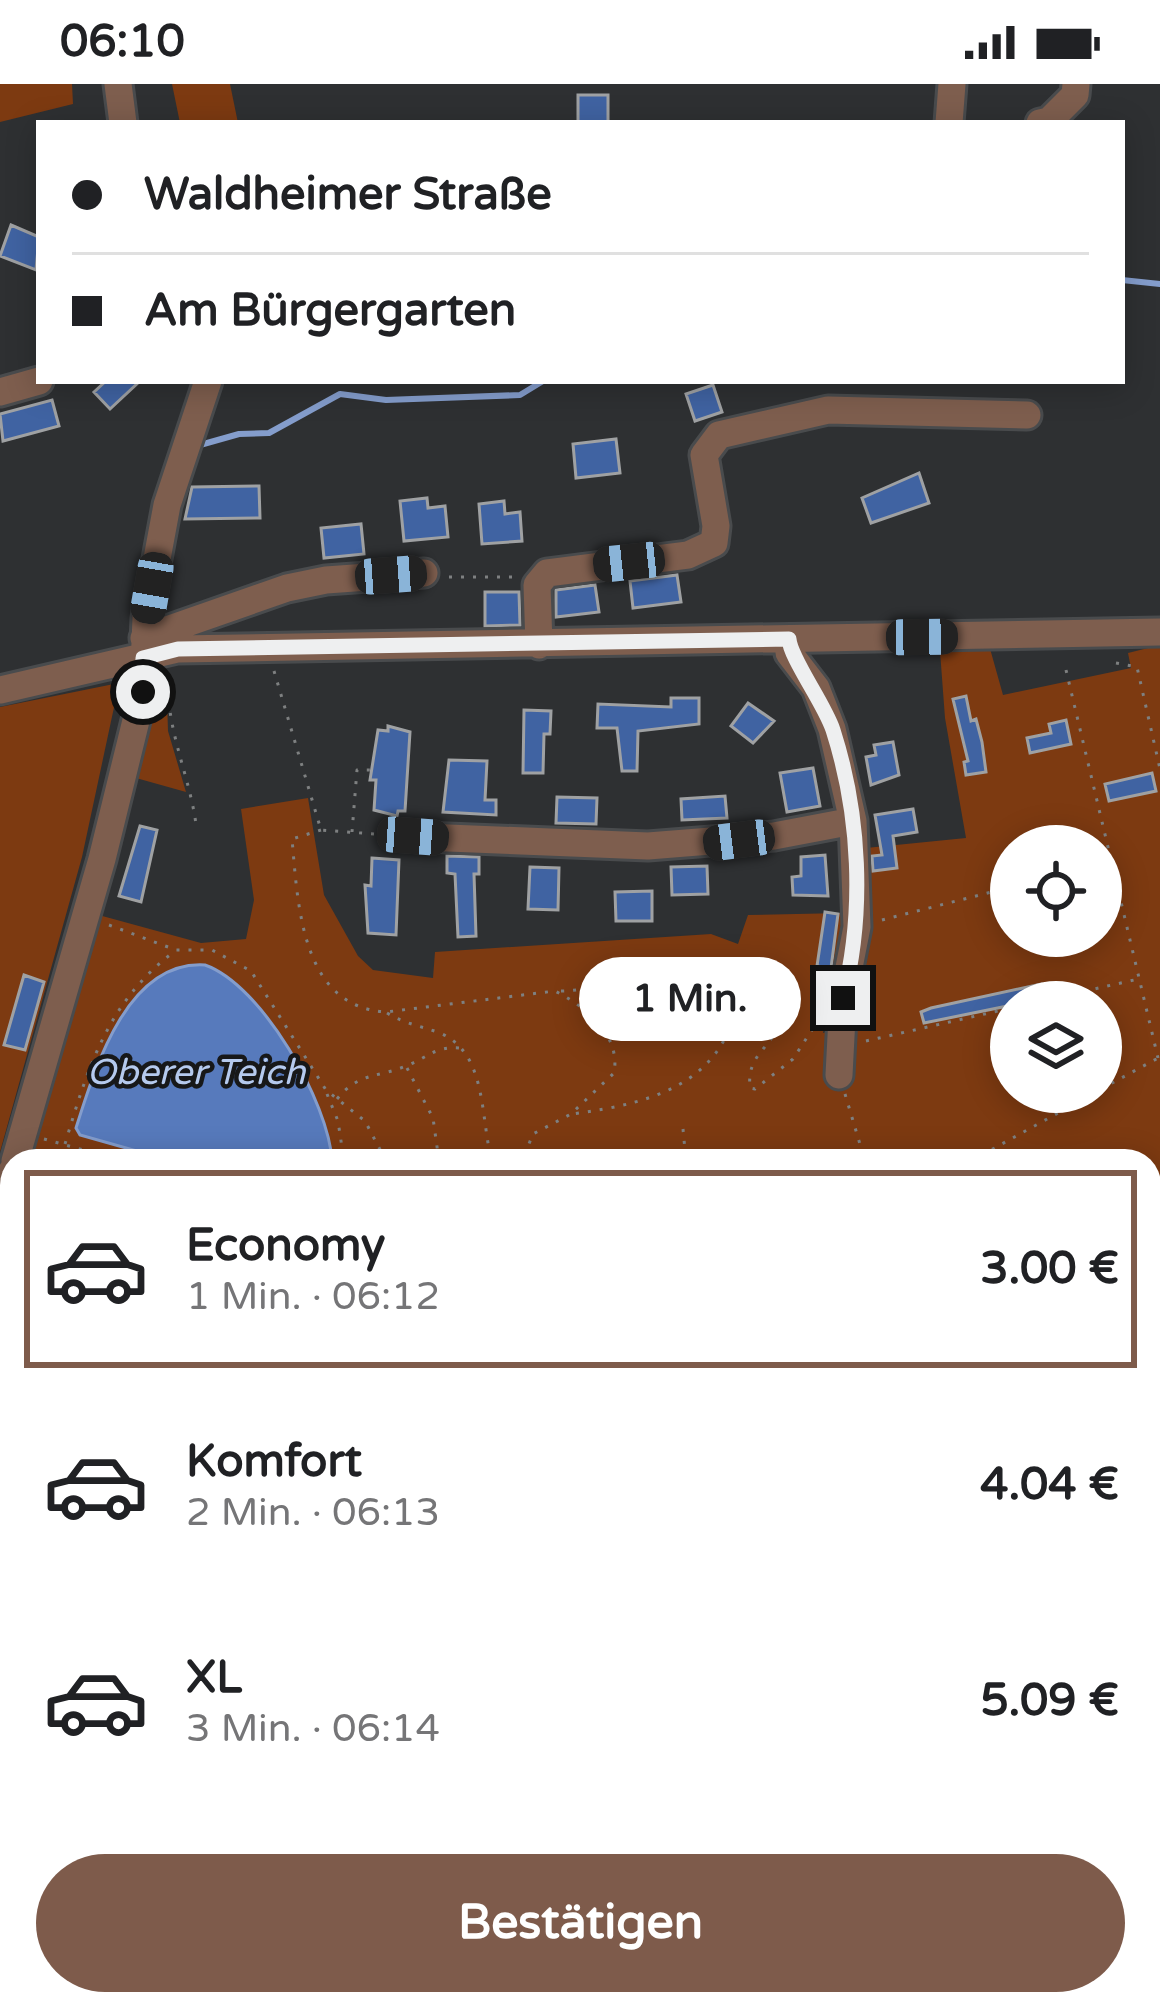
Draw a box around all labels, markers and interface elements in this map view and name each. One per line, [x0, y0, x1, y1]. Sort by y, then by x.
text: 06:10 [60, 15, 185, 69]
text: Waldheimer Straße [144, 168, 552, 222]
text: Am Bürgergarten [144, 284, 516, 338]
car [591, 540, 667, 584]
car [128, 549, 176, 627]
car [354, 555, 428, 595]
car [886, 618, 958, 656]
route start [116, 665, 170, 719]
car [376, 816, 450, 856]
car [701, 818, 777, 862]
map controls [990, 825, 1122, 1113]
button: locate [990, 825, 1122, 957]
callout: 1 Min. [579, 956, 801, 1040]
route end [816, 971, 870, 1025]
text: 1 Min. [632, 975, 748, 1022]
button: layers [990, 981, 1122, 1113]
water label: Oberer Teich [87, 1051, 306, 1094]
icon: car [42, 1215, 150, 1323]
text: Economy [186, 1219, 385, 1273]
text: 3.00 € [980, 1242, 1119, 1296]
text: 1 Min. · 06:12 [186, 1273, 440, 1320]
icon: car [42, 1431, 150, 1539]
text: Komfort [186, 1435, 362, 1489]
text: 4.04 € [980, 1458, 1119, 1512]
text: 2 Min. · 06:13 [186, 1489, 440, 1536]
icon: car [42, 1647, 150, 1755]
text: XL [186, 1651, 242, 1705]
text: 5.09 € [981, 1674, 1119, 1728]
text: 3 Min. · 06:14 [186, 1705, 440, 1752]
button: Bestätigen [36, 1854, 1125, 1992]

